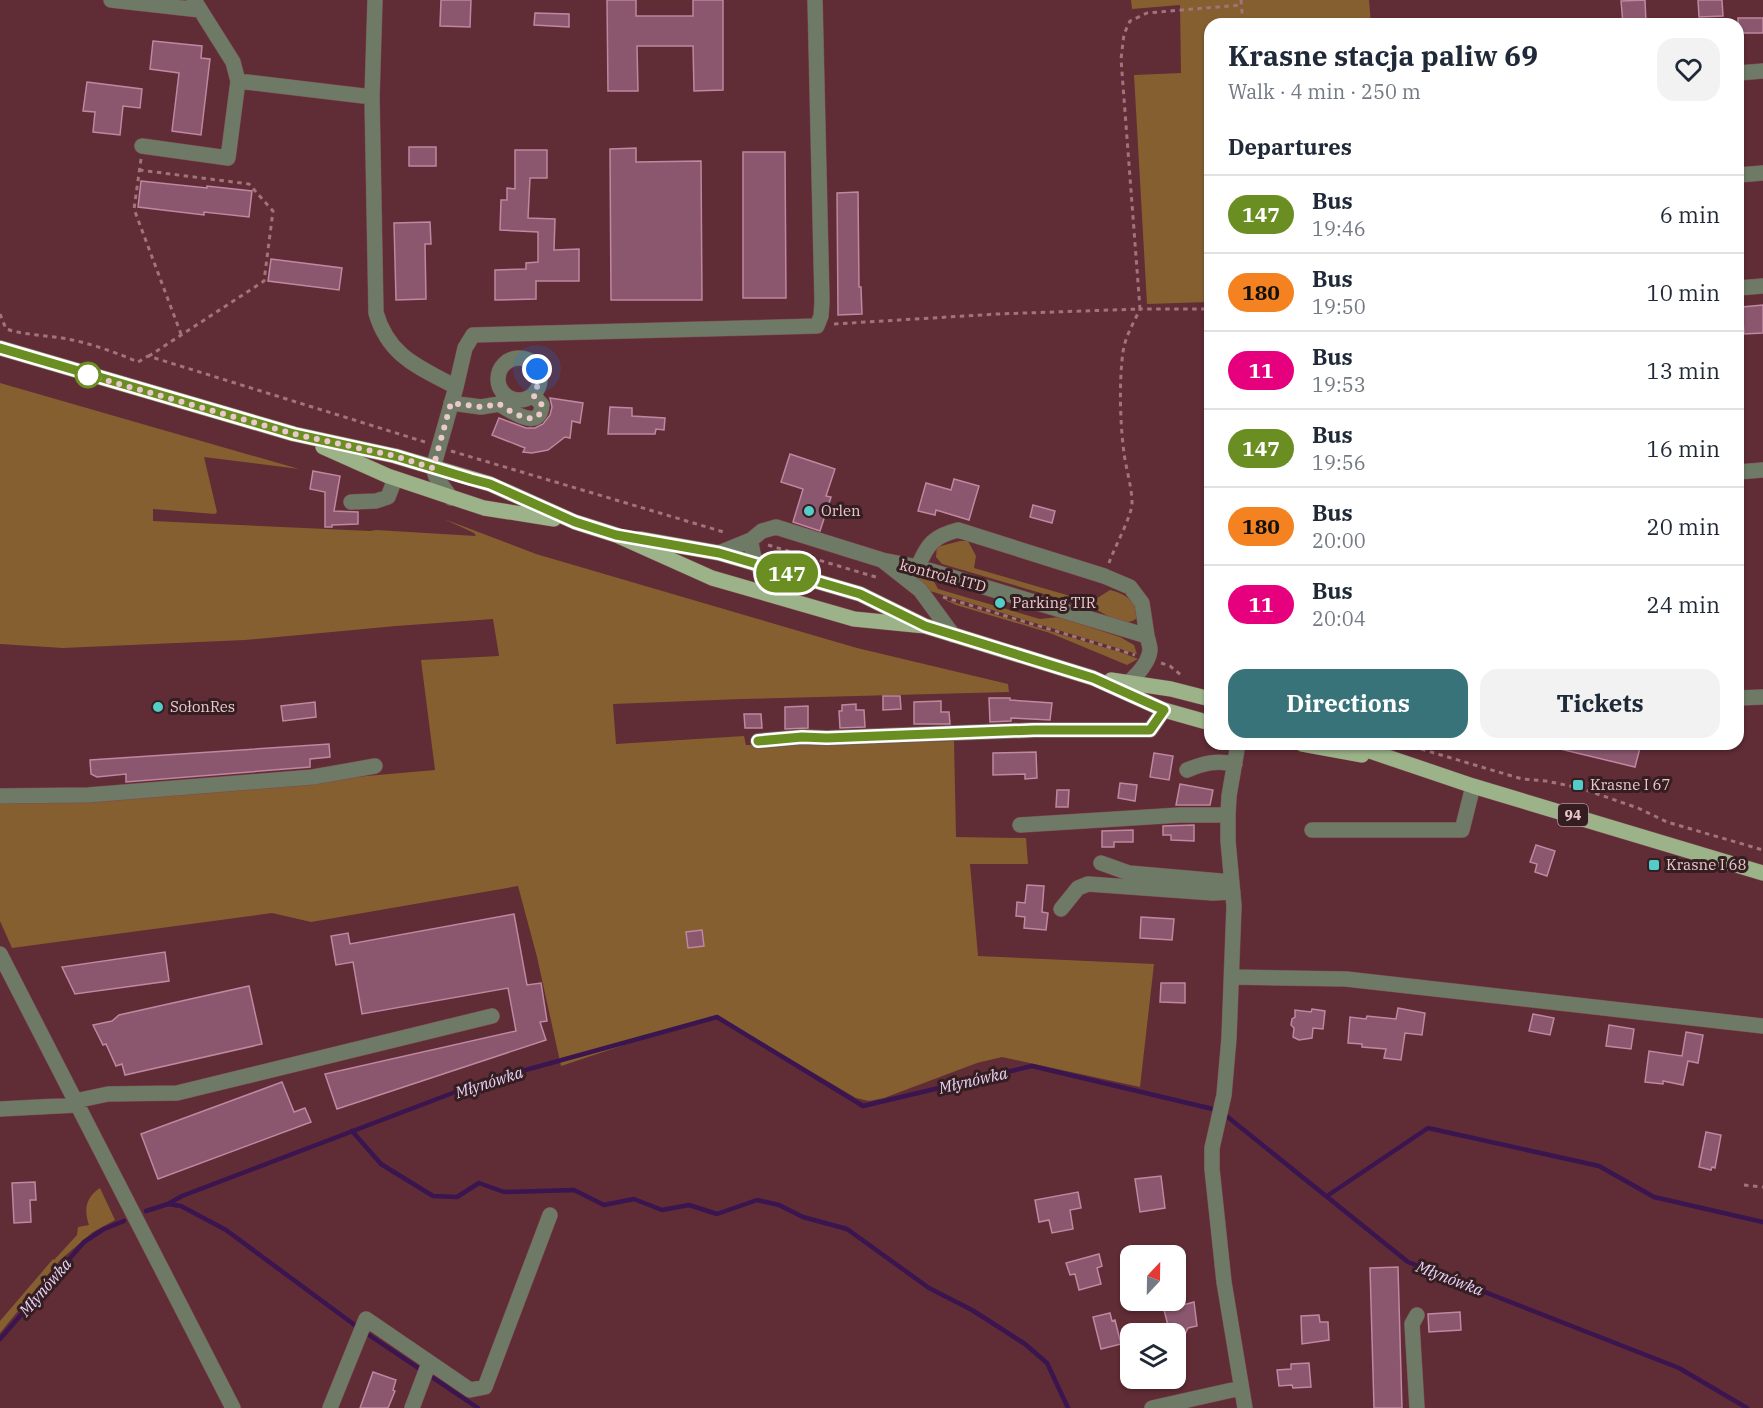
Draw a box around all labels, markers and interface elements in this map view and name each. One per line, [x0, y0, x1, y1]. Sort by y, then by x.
text: Krasne stacja paliw 69 [1228, 37, 1538, 74]
button: heart [1657, 38, 1720, 101]
text: Walk · 4 min · 250 m [1228, 78, 1421, 105]
text: Departures [1228, 132, 1352, 161]
text: Bus [1312, 186, 1353, 215]
text: 147 [1242, 200, 1280, 228]
text: 6 min [1660, 200, 1720, 229]
text: 19:46 [1312, 215, 1366, 242]
text: Bus [1312, 264, 1353, 293]
text: 180 [1242, 278, 1280, 306]
text: 10 min [1647, 278, 1720, 307]
text: 19:50 [1312, 293, 1366, 320]
text: Bus [1312, 342, 1353, 371]
your location [522, 354, 552, 384]
text: 11 [1248, 356, 1274, 384]
text: 13 min [1647, 356, 1720, 385]
unlabelled marker [75, 362, 101, 388]
text: 19:53 [1312, 371, 1366, 398]
text: Bus [1312, 420, 1353, 449]
text: 147 [1242, 434, 1280, 462]
text: 16 min [1647, 434, 1720, 463]
text: 19:56 [1312, 449, 1366, 476]
text: Bus [1312, 498, 1353, 527]
place label: Orlen [821, 501, 861, 520]
marker: Orlen [802, 504, 816, 518]
text: 180 [1242, 512, 1280, 540]
text: 20 min [1647, 512, 1720, 541]
text: 20:00 [1312, 527, 1366, 554]
line badge: 147 [752, 554, 822, 592]
street label: kontrola ITD [898, 555, 988, 596]
text: 147 [768, 559, 806, 587]
text: Bus [1312, 576, 1353, 605]
text: 11 [1248, 590, 1274, 618]
text: 24 min [1647, 590, 1720, 619]
place label: Parking TIR [1012, 593, 1096, 612]
marker: Parking TIR [993, 596, 1007, 610]
text: 20:04 [1312, 605, 1366, 632]
button: Directions [1228, 669, 1468, 738]
button: Tickets [1480, 669, 1720, 738]
place label: SołonRes [170, 697, 235, 716]
marker: SołonRes [151, 700, 165, 714]
place label: Krasne I 67 [1590, 775, 1670, 794]
marker: Krasne I 67 [1571, 778, 1585, 792]
road number: 94 [1558, 804, 1588, 826]
place label: Krasne I 68 [1666, 855, 1746, 874]
marker: Krasne I 68 [1647, 858, 1661, 872]
water label: Młynówka [452, 1062, 526, 1103]
water label: Młynówka [936, 1062, 1010, 1098]
north arrow [1120, 1245, 1186, 1311]
map controls [1120, 1245, 1186, 1389]
water label: Młynówka [14, 1254, 76, 1321]
water label: Młynówka [1413, 1256, 1487, 1300]
button: layers [1120, 1323, 1186, 1389]

